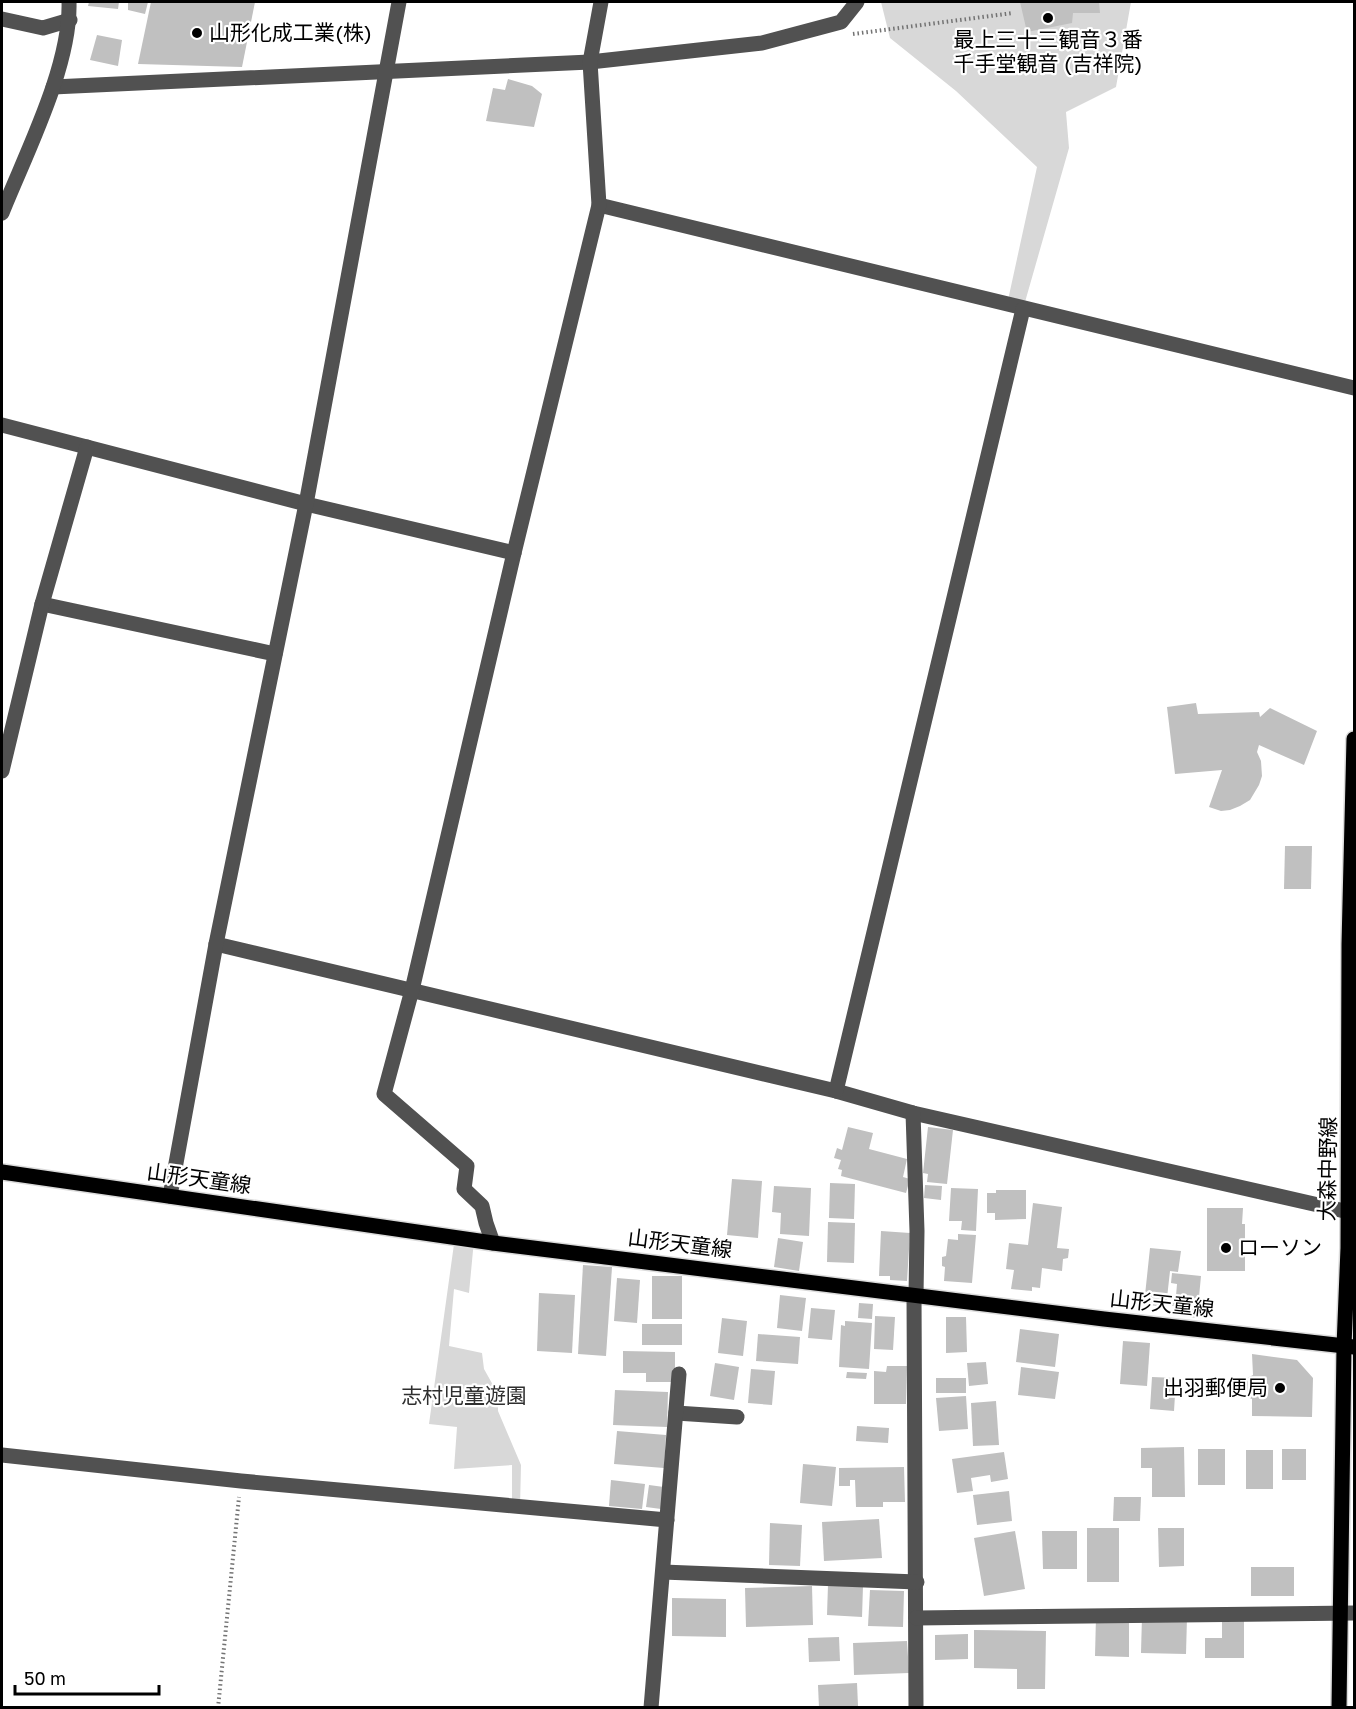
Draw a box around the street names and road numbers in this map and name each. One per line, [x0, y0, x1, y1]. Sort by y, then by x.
street label: 大森中野線 [1313, 1116, 1341, 1222]
street label: 山形天童線 [145, 1158, 253, 1198]
street label: 山形天童線 [626, 1224, 734, 1262]
street label: 山形天童線 [1109, 1285, 1216, 1321]

